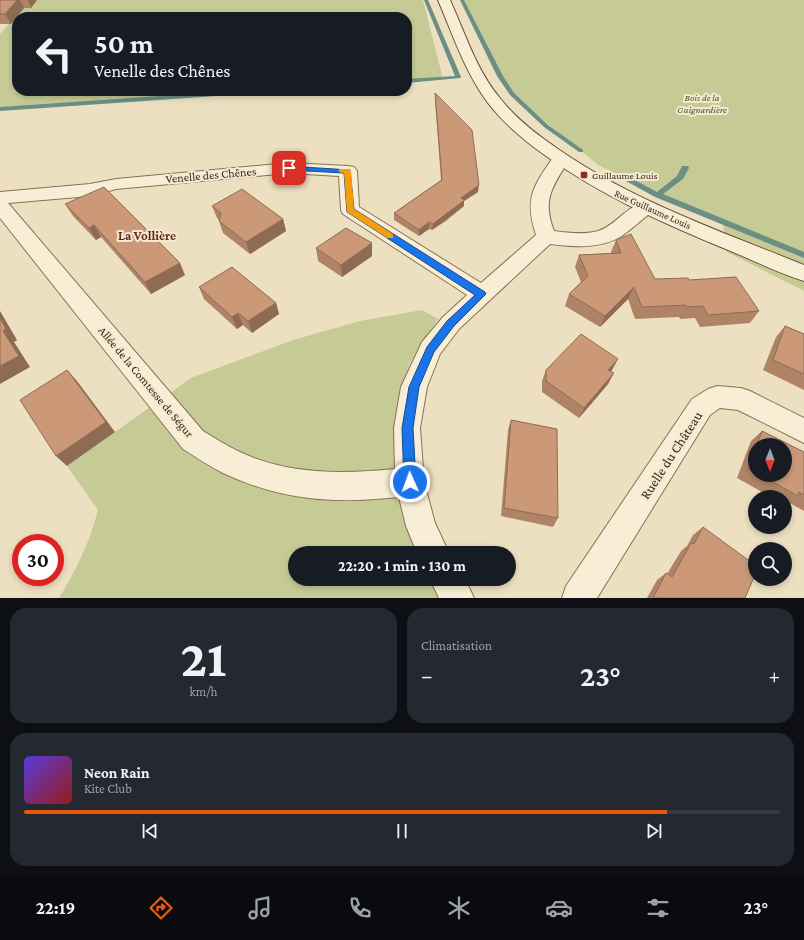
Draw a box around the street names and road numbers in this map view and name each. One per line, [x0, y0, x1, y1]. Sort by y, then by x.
street label: Venelle des Chênes [165, 164, 257, 186]
street label: Rue Guillaume Louis [613, 188, 693, 231]
street label: Allée de la Comtesse de Ségur [95, 324, 197, 441]
street label: Ruelle du Château [637, 408, 706, 502]

